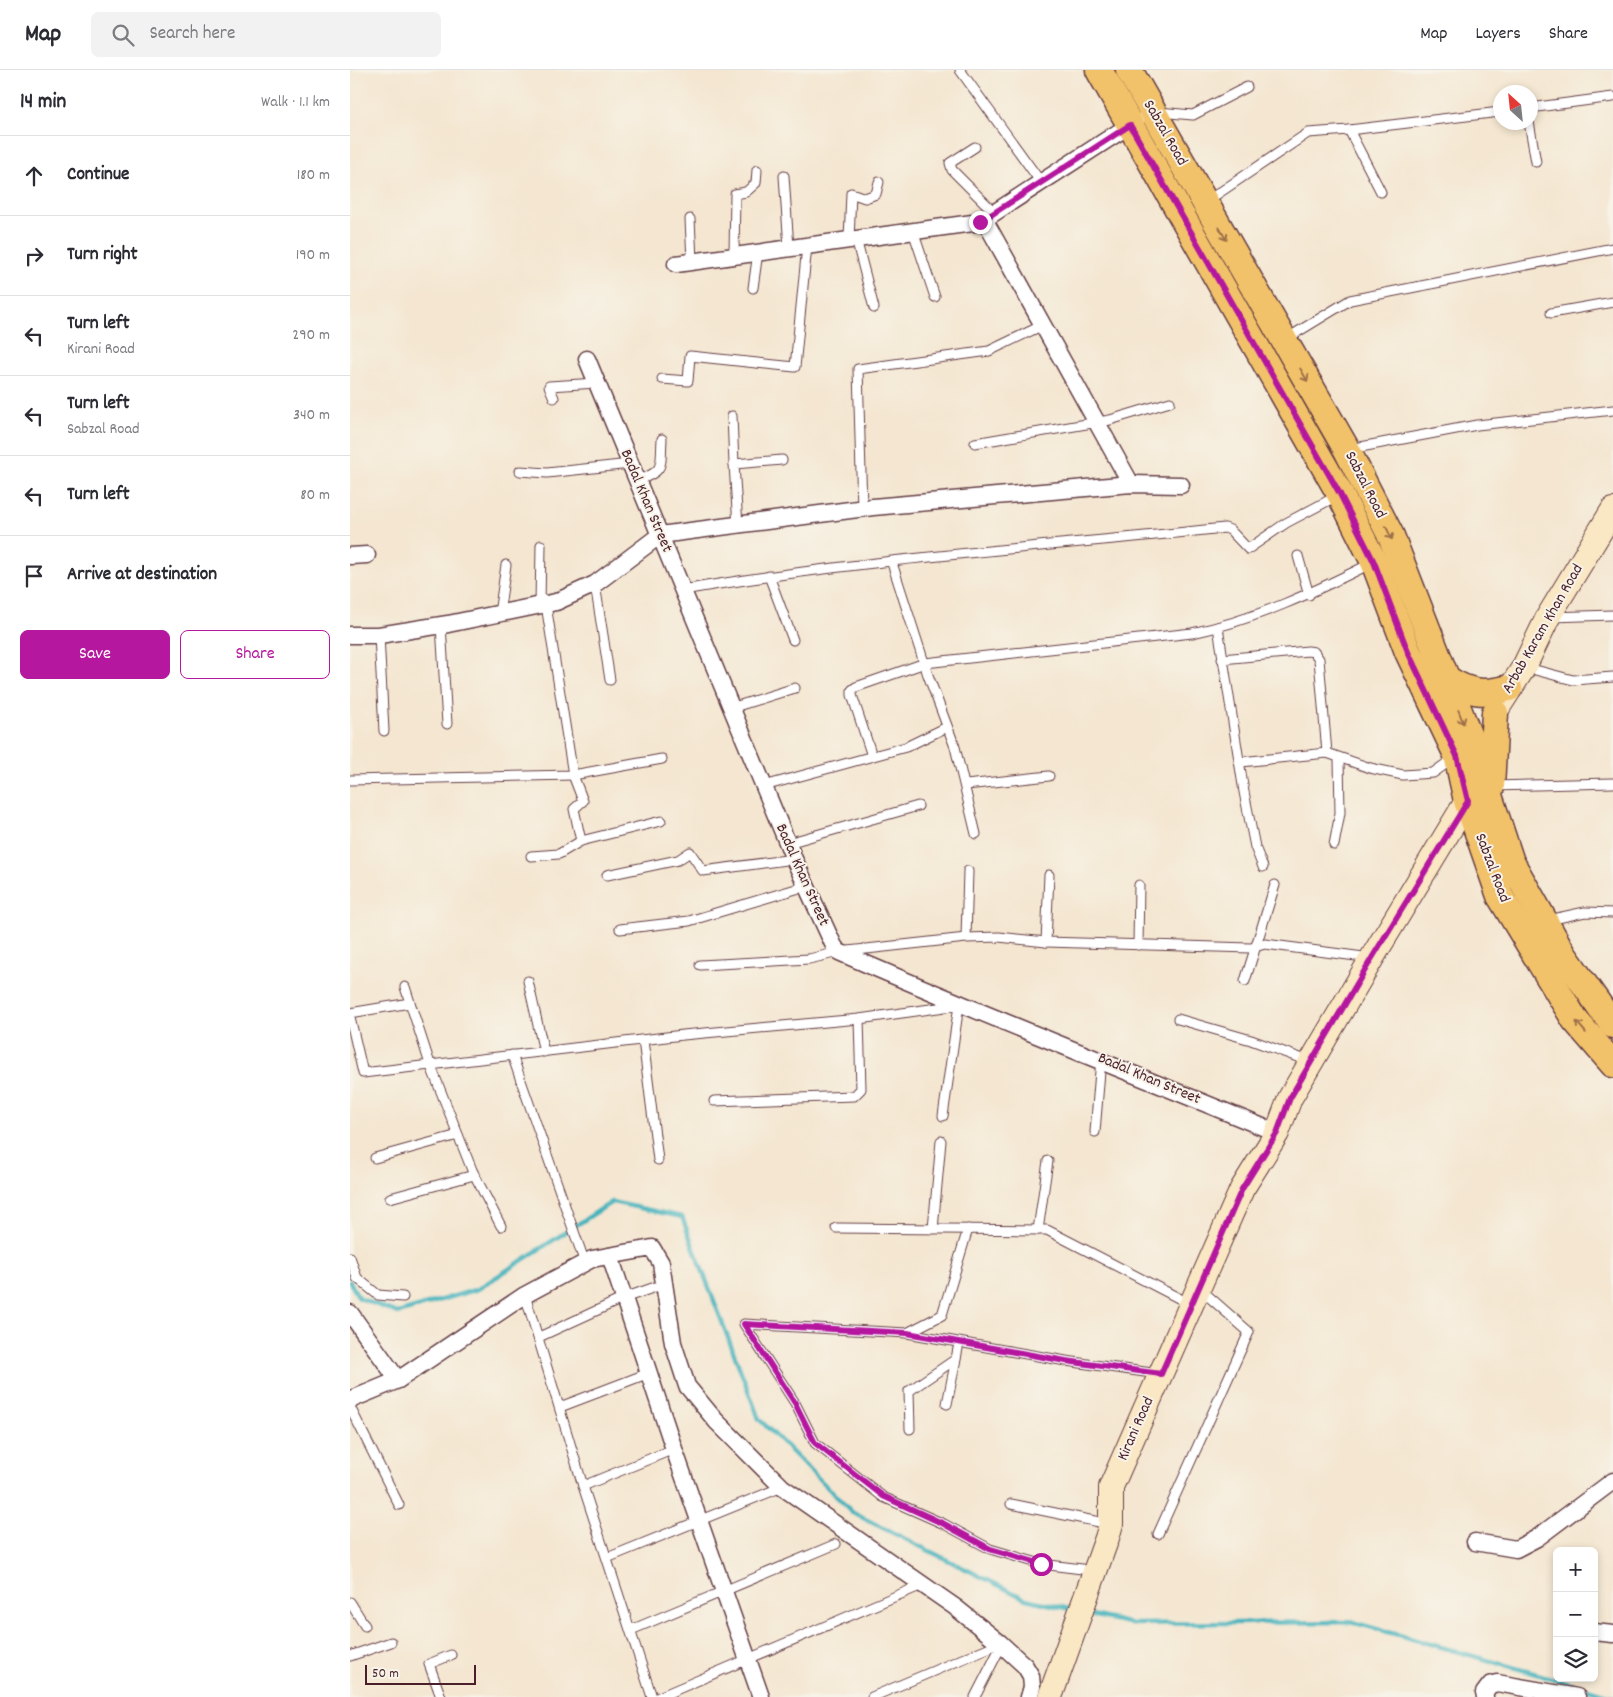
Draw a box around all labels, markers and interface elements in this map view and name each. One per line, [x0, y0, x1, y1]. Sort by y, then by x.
search box [91, 12, 441, 57]
text: Map [25, 18, 61, 52]
icon: search [109, 21, 137, 49]
text: Search here [149, 21, 235, 48]
text: Map [1420, 22, 1447, 47]
text: Layers [1475, 22, 1521, 47]
text: Share [1549, 22, 1588, 47]
north arrow [1493, 85, 1538, 130]
text: 14 min [20, 88, 66, 118]
text: Walk · 1.1 km [261, 91, 330, 114]
street label: Sabzal Road [1137, 96, 1193, 170]
icon: ahead [20, 162, 48, 190]
text: Continue [67, 162, 129, 189]
text: 180 m [297, 164, 330, 187]
route end [969, 211, 992, 234]
one-way arrow [1218, 226, 1228, 241]
icon: right [20, 242, 48, 270]
text: Turn right [67, 242, 138, 269]
text: 190 m [296, 244, 330, 267]
text: Turn left [67, 311, 130, 338]
icon: left [20, 322, 48, 350]
text: 290 m [292, 324, 330, 347]
text: Kirani Road [67, 338, 135, 361]
one-way arrow [1299, 367, 1309, 381]
text: Turn left [67, 391, 130, 418]
icon: left [20, 402, 48, 430]
text: 340 m [293, 404, 330, 427]
text: Sabzal Road [67, 418, 139, 441]
street label: Badal Khan Street [614, 446, 678, 556]
street label: Sabzal Road [1338, 447, 1392, 523]
icon: left [20, 482, 48, 510]
text: Turn left [67, 482, 130, 509]
text: 80 m [300, 484, 330, 507]
one-way arrow [1385, 525, 1394, 540]
street label: Arbab Karam Khan Road [1497, 560, 1589, 698]
icon: arrive [20, 562, 48, 590]
text: Arrive at destination [67, 562, 217, 589]
button: Save [20, 630, 170, 679]
button: Share [180, 630, 330, 679]
one-way arrow [1457, 709, 1466, 724]
street label: Badal Khan Street [769, 820, 835, 930]
street label: Sabzal Road [1468, 830, 1516, 906]
one-way arrow [1576, 1021, 1587, 1034]
street label: Badal Khan Street [1094, 1047, 1204, 1111]
street label: Kirani Road [1112, 1393, 1160, 1465]
map controls [1553, 1547, 1598, 1682]
button: + [1553, 1547, 1598, 1592]
route start [1030, 1553, 1053, 1576]
button: − [1553, 1592, 1598, 1637]
button: layers [1553, 1637, 1598, 1682]
scale bar [365, 1662, 476, 1685]
text: 50 m [372, 1664, 399, 1684]

